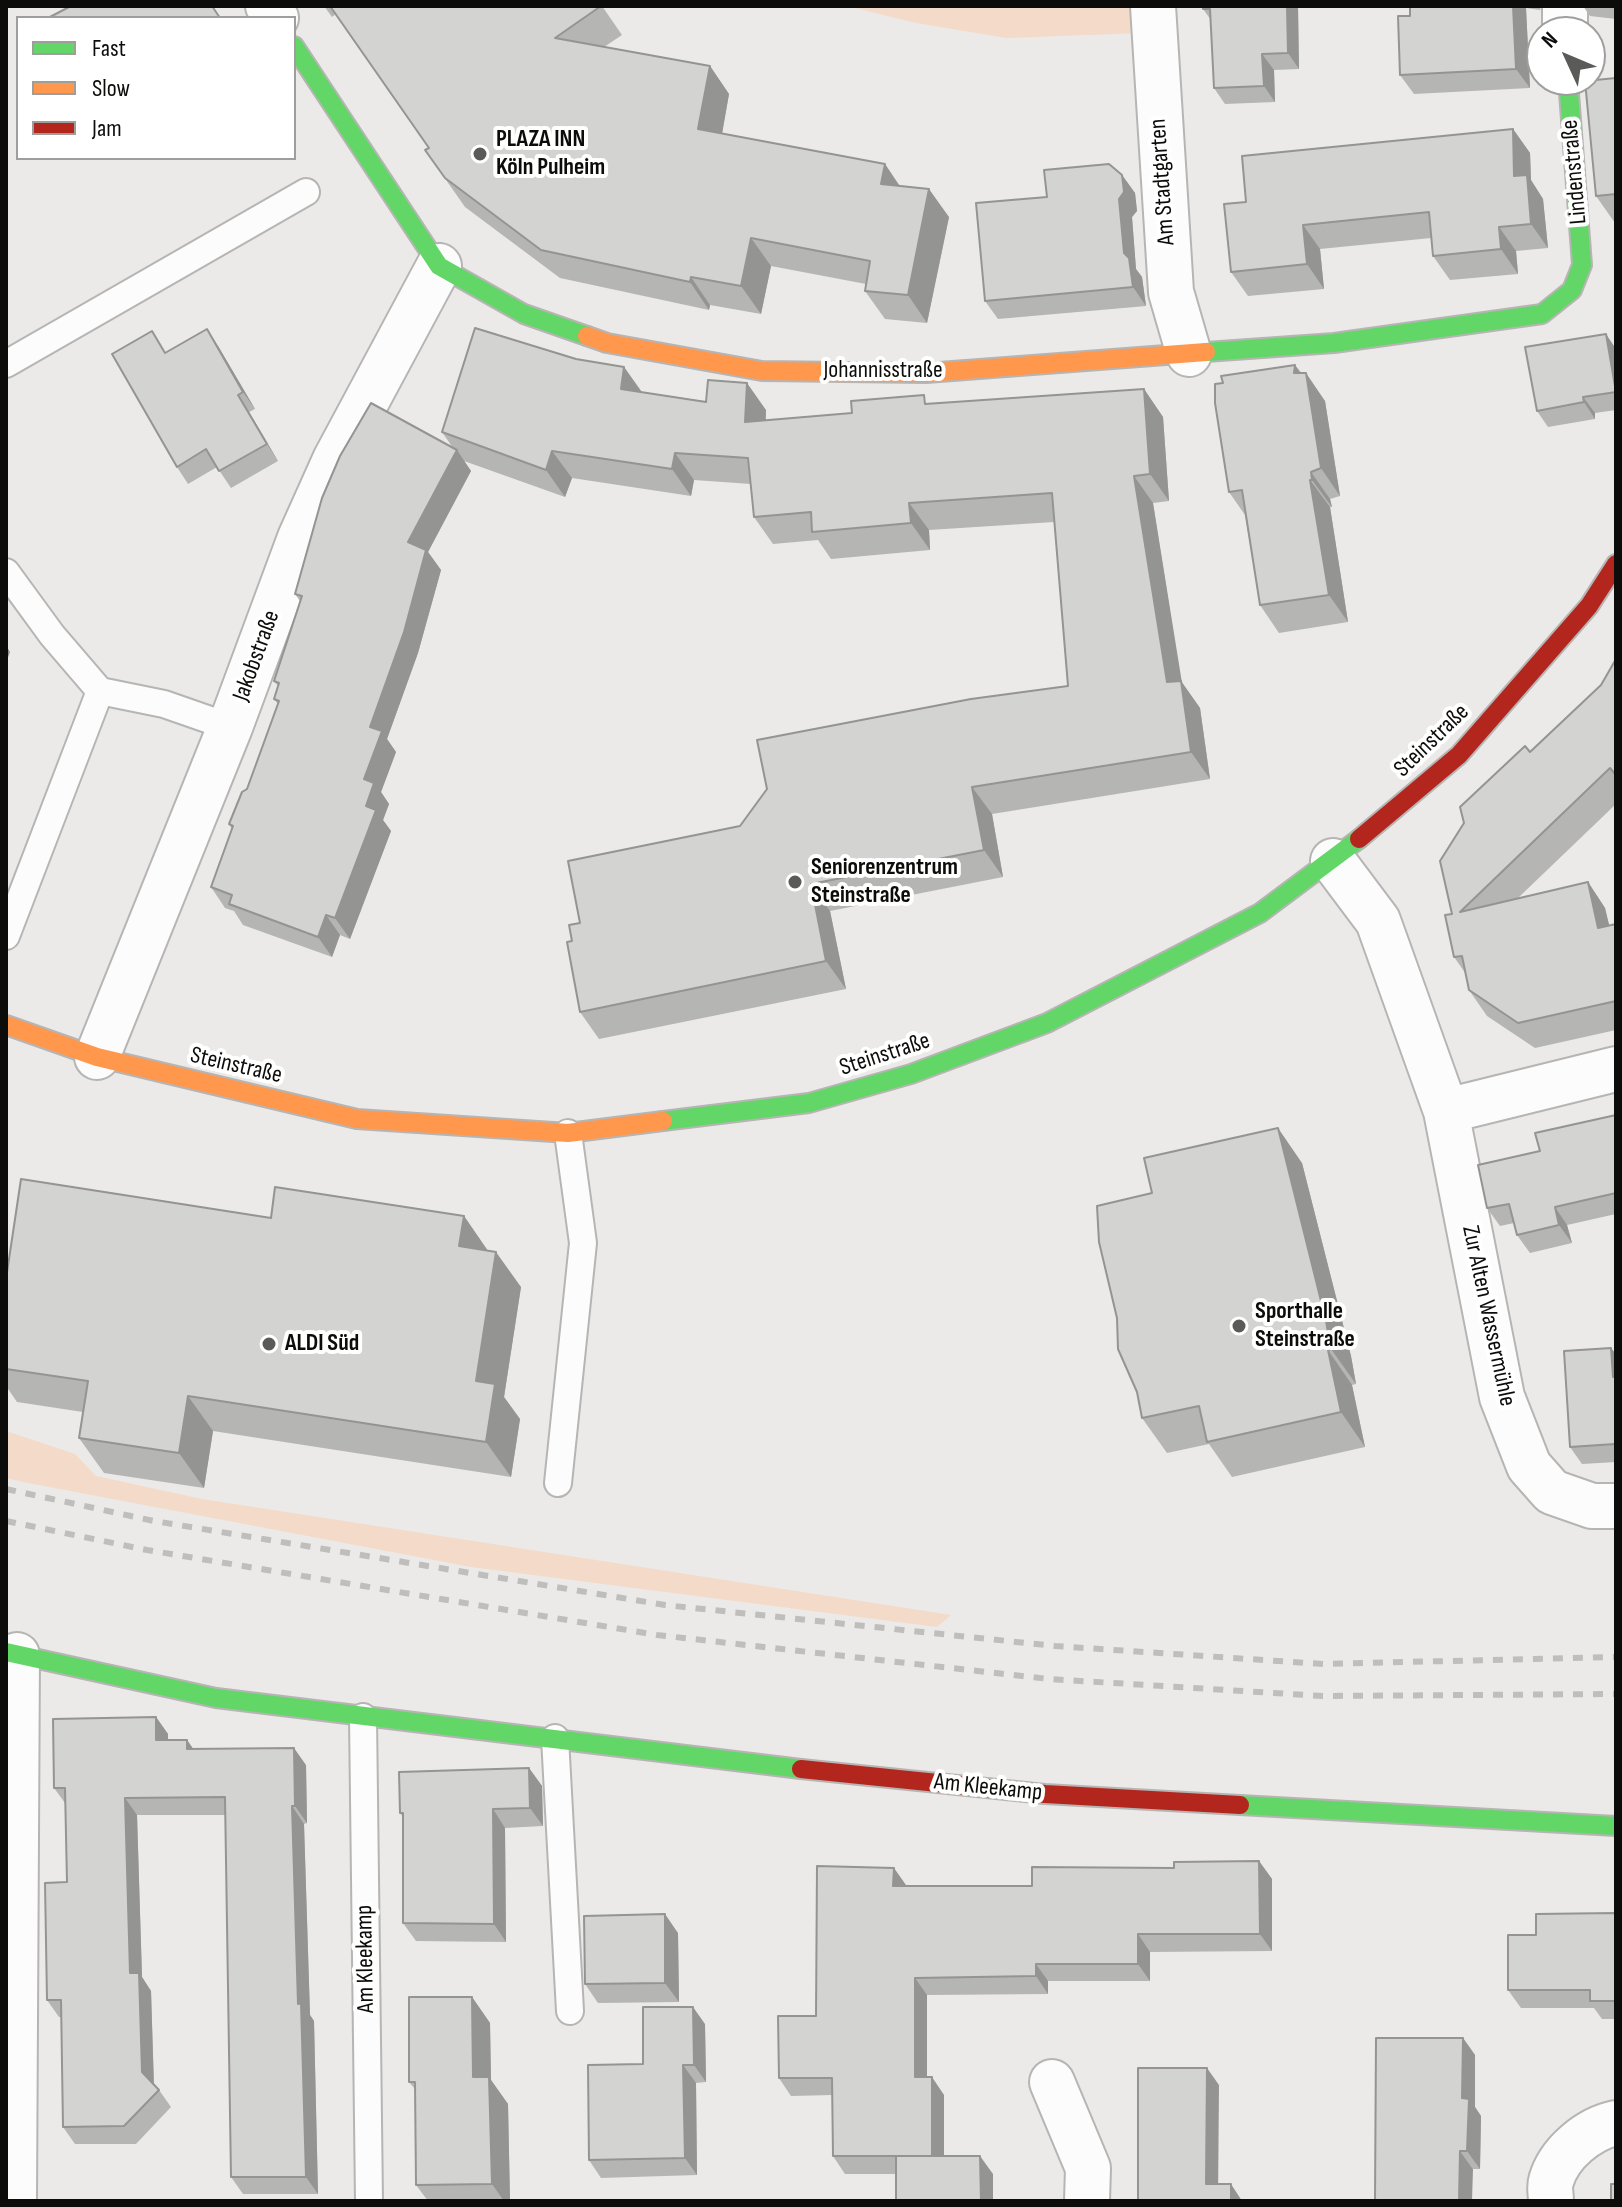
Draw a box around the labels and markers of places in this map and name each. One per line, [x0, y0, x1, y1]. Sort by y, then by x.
place label: PLAZA INN Köln Pulheim [496, 126, 605, 182]
marker: PLAZA INN Köln Pulheim [471, 145, 489, 163]
place label: Seniorenzentrum Steinstraße [811, 854, 958, 910]
marker: Seniorenzentrum Steinstraße [786, 873, 804, 891]
place label: Sporthalle Steinstraße [1255, 1298, 1355, 1354]
marker: Sporthalle Steinstraße [1230, 1317, 1248, 1335]
place label: ALDI Süd [285, 1330, 359, 1358]
marker: ALDI Süd [260, 1335, 278, 1353]

